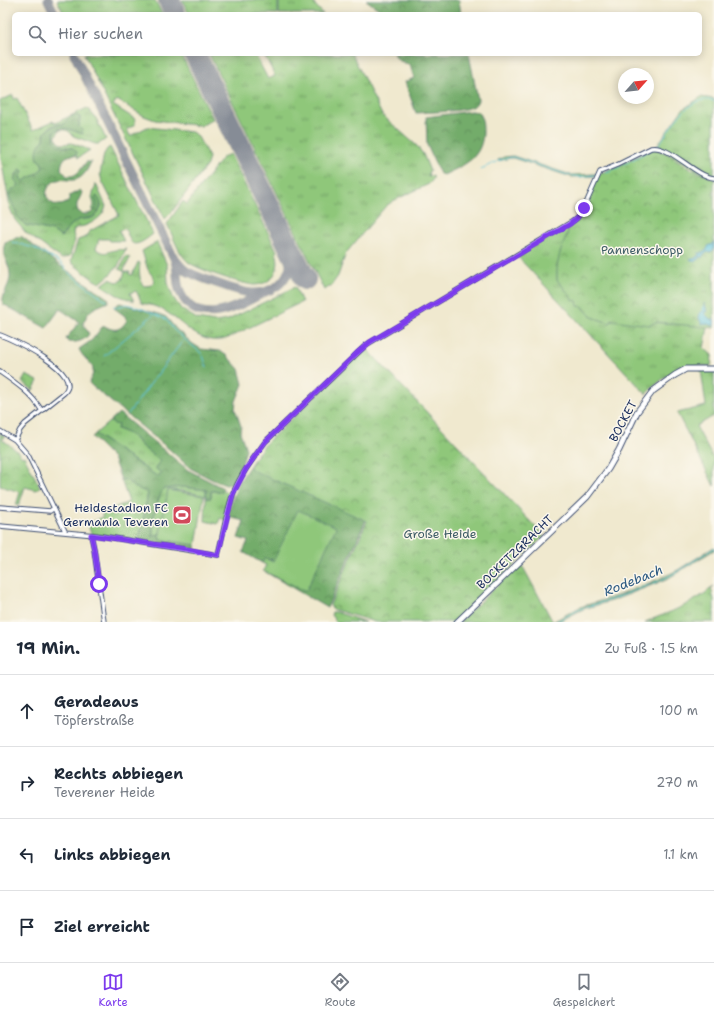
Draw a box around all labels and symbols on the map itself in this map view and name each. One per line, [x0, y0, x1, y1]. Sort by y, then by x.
north arrow [618, 68, 654, 104]
route end [575, 199, 593, 217]
park label: Pannenschopp [601, 242, 683, 258]
street label: BOCKET [605, 397, 641, 445]
place label: Heidestadion FC Germania Teveren [63, 500, 168, 530]
sports icon: Heidestadion FC Germania Teveren [171, 504, 193, 526]
street label: BOCKETZGRACHT [473, 511, 557, 593]
park label: Große Heide [403, 526, 477, 542]
water label: Rodebach [601, 561, 665, 600]
route start [90, 575, 108, 593]

